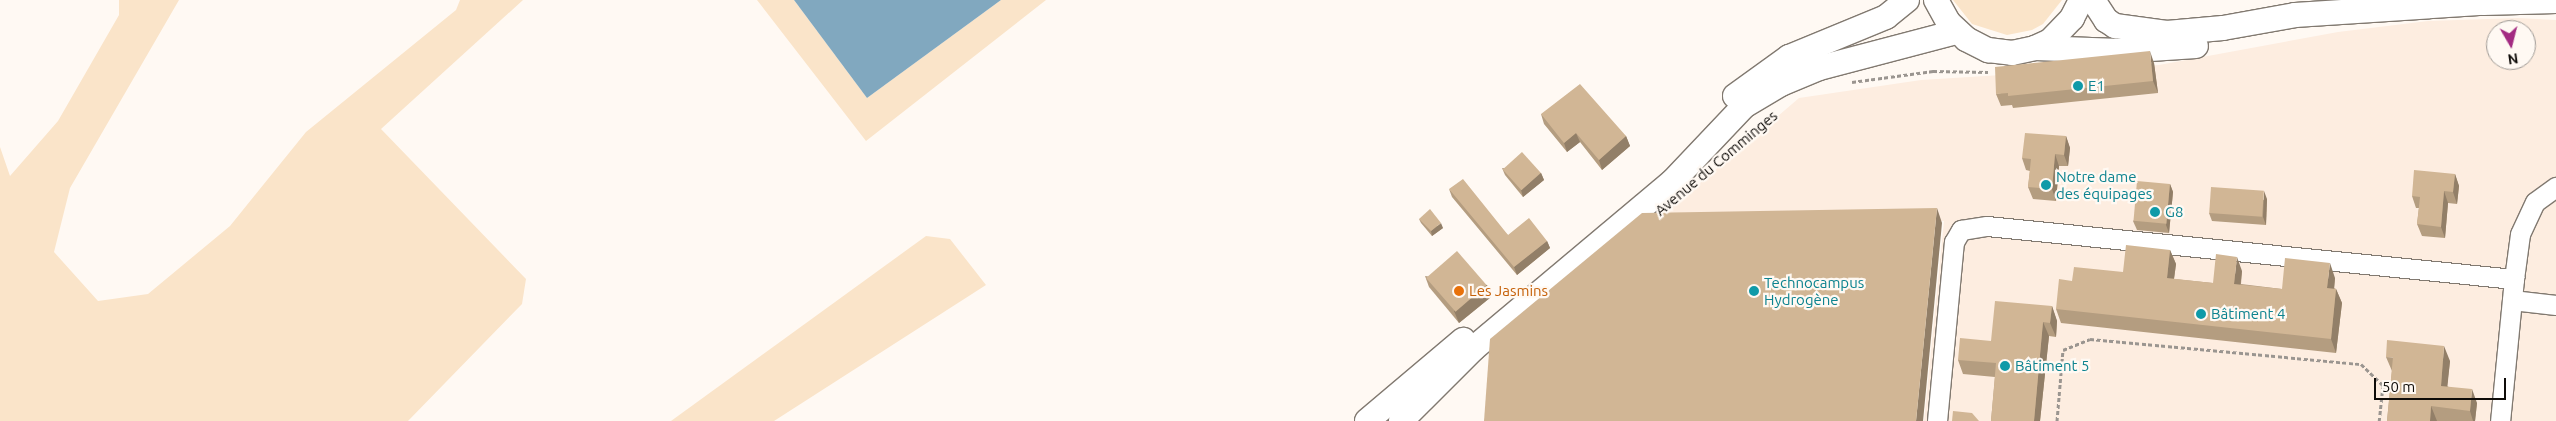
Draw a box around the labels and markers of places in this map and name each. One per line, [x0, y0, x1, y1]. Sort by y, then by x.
place label: E1 [2088, 77, 2105, 95]
marker: E1 [2072, 80, 2084, 92]
place label: Notre dame des équipages [2056, 167, 2152, 202]
marker: Notre dame des équipages [2040, 179, 2052, 191]
place label: G8 [2165, 203, 2183, 221]
marker: G8 [2149, 206, 2161, 218]
place label: Technocampus Hydrogène [1764, 273, 1864, 308]
place label: Les Jasmins [1469, 282, 1548, 300]
marker: Les Jasmins [1453, 285, 1465, 297]
marker: Technocampus Hydrogène [1748, 285, 1760, 297]
place label: Bâtiment 4 [2211, 305, 2285, 323]
marker: Bâtiment 4 [2195, 308, 2207, 320]
place label: Bâtiment 5 [2015, 357, 2089, 375]
marker: Bâtiment 5 [1999, 360, 2011, 372]

